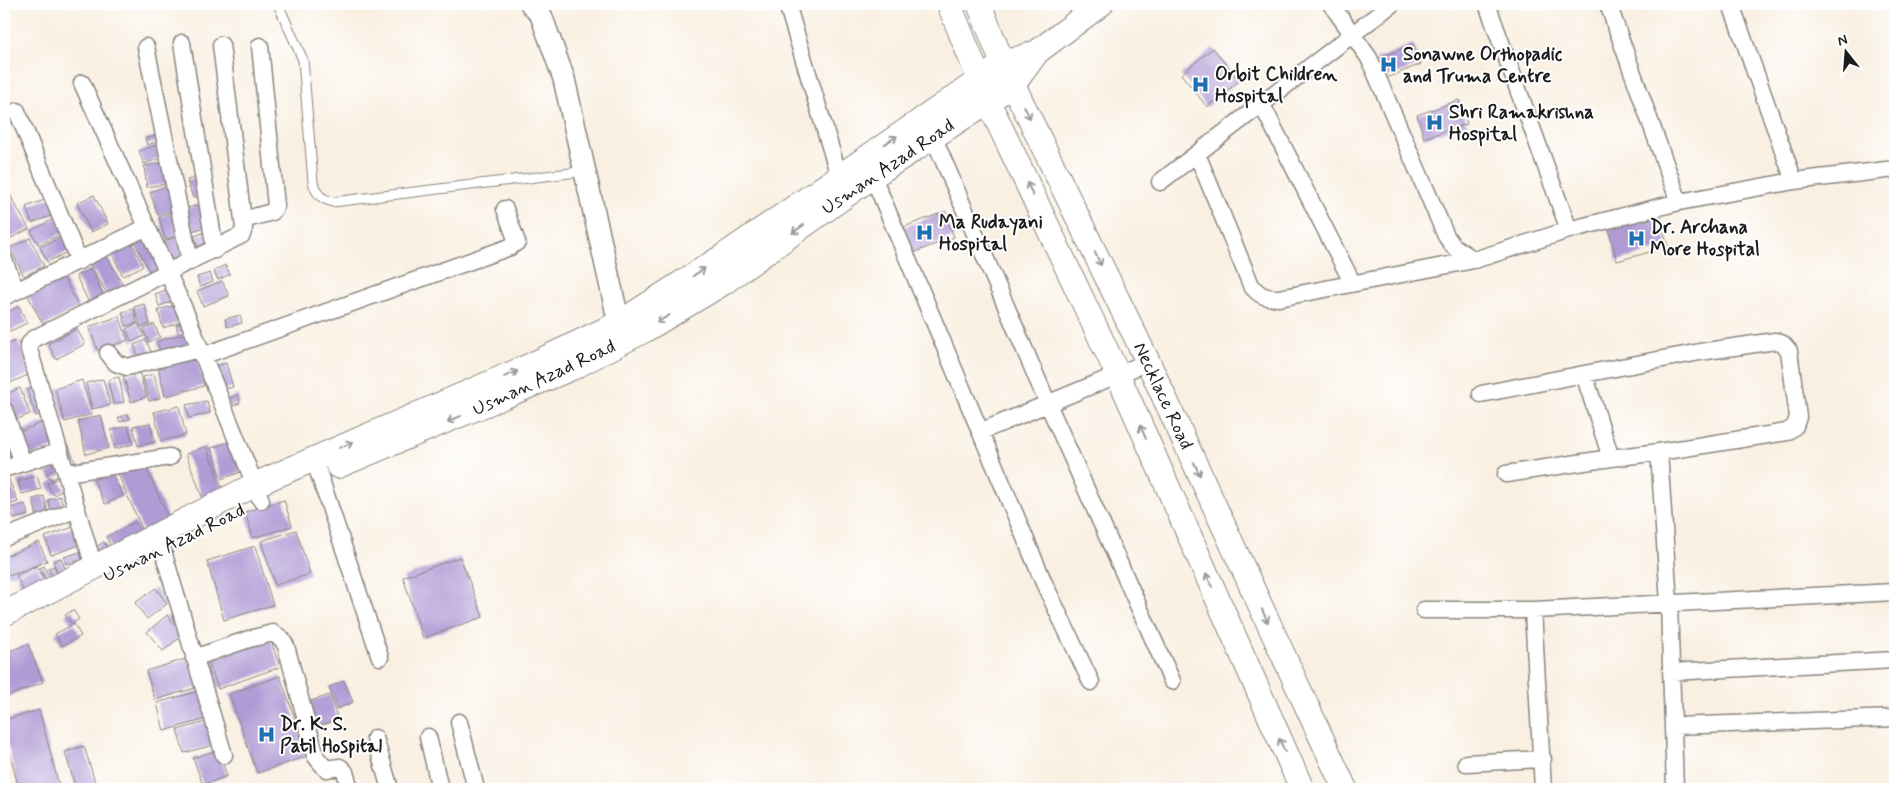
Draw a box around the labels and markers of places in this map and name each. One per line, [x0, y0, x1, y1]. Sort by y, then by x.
place label: Sonawne Orthopadic and Truma Centre [1403, 42, 1563, 89]
hospital icon: Sonawne Orthopadic and Truma Centre [1379, 55, 1399, 75]
place label: Orbit Children Hospital [1215, 62, 1337, 109]
hospital icon: Orbit Children Hospital [1191, 75, 1211, 95]
place label: Shri Ramakrishna Hospital [1449, 100, 1594, 147]
hospital icon: Shri Ramakrishna Hospital [1425, 113, 1445, 133]
place label: Ma Rudayani Hospital [939, 210, 1043, 257]
place label: Dr. Archana More Hospital [1650, 215, 1760, 262]
hospital icon: Ma Rudayani Hospital [915, 223, 935, 243]
hospital icon: Dr. Archana More Hospital [1626, 228, 1646, 248]
place label: Dr. K. S. Patil Hospital [280, 712, 382, 759]
hospital icon: Dr. K. S. Patil Hospital [256, 725, 276, 745]

